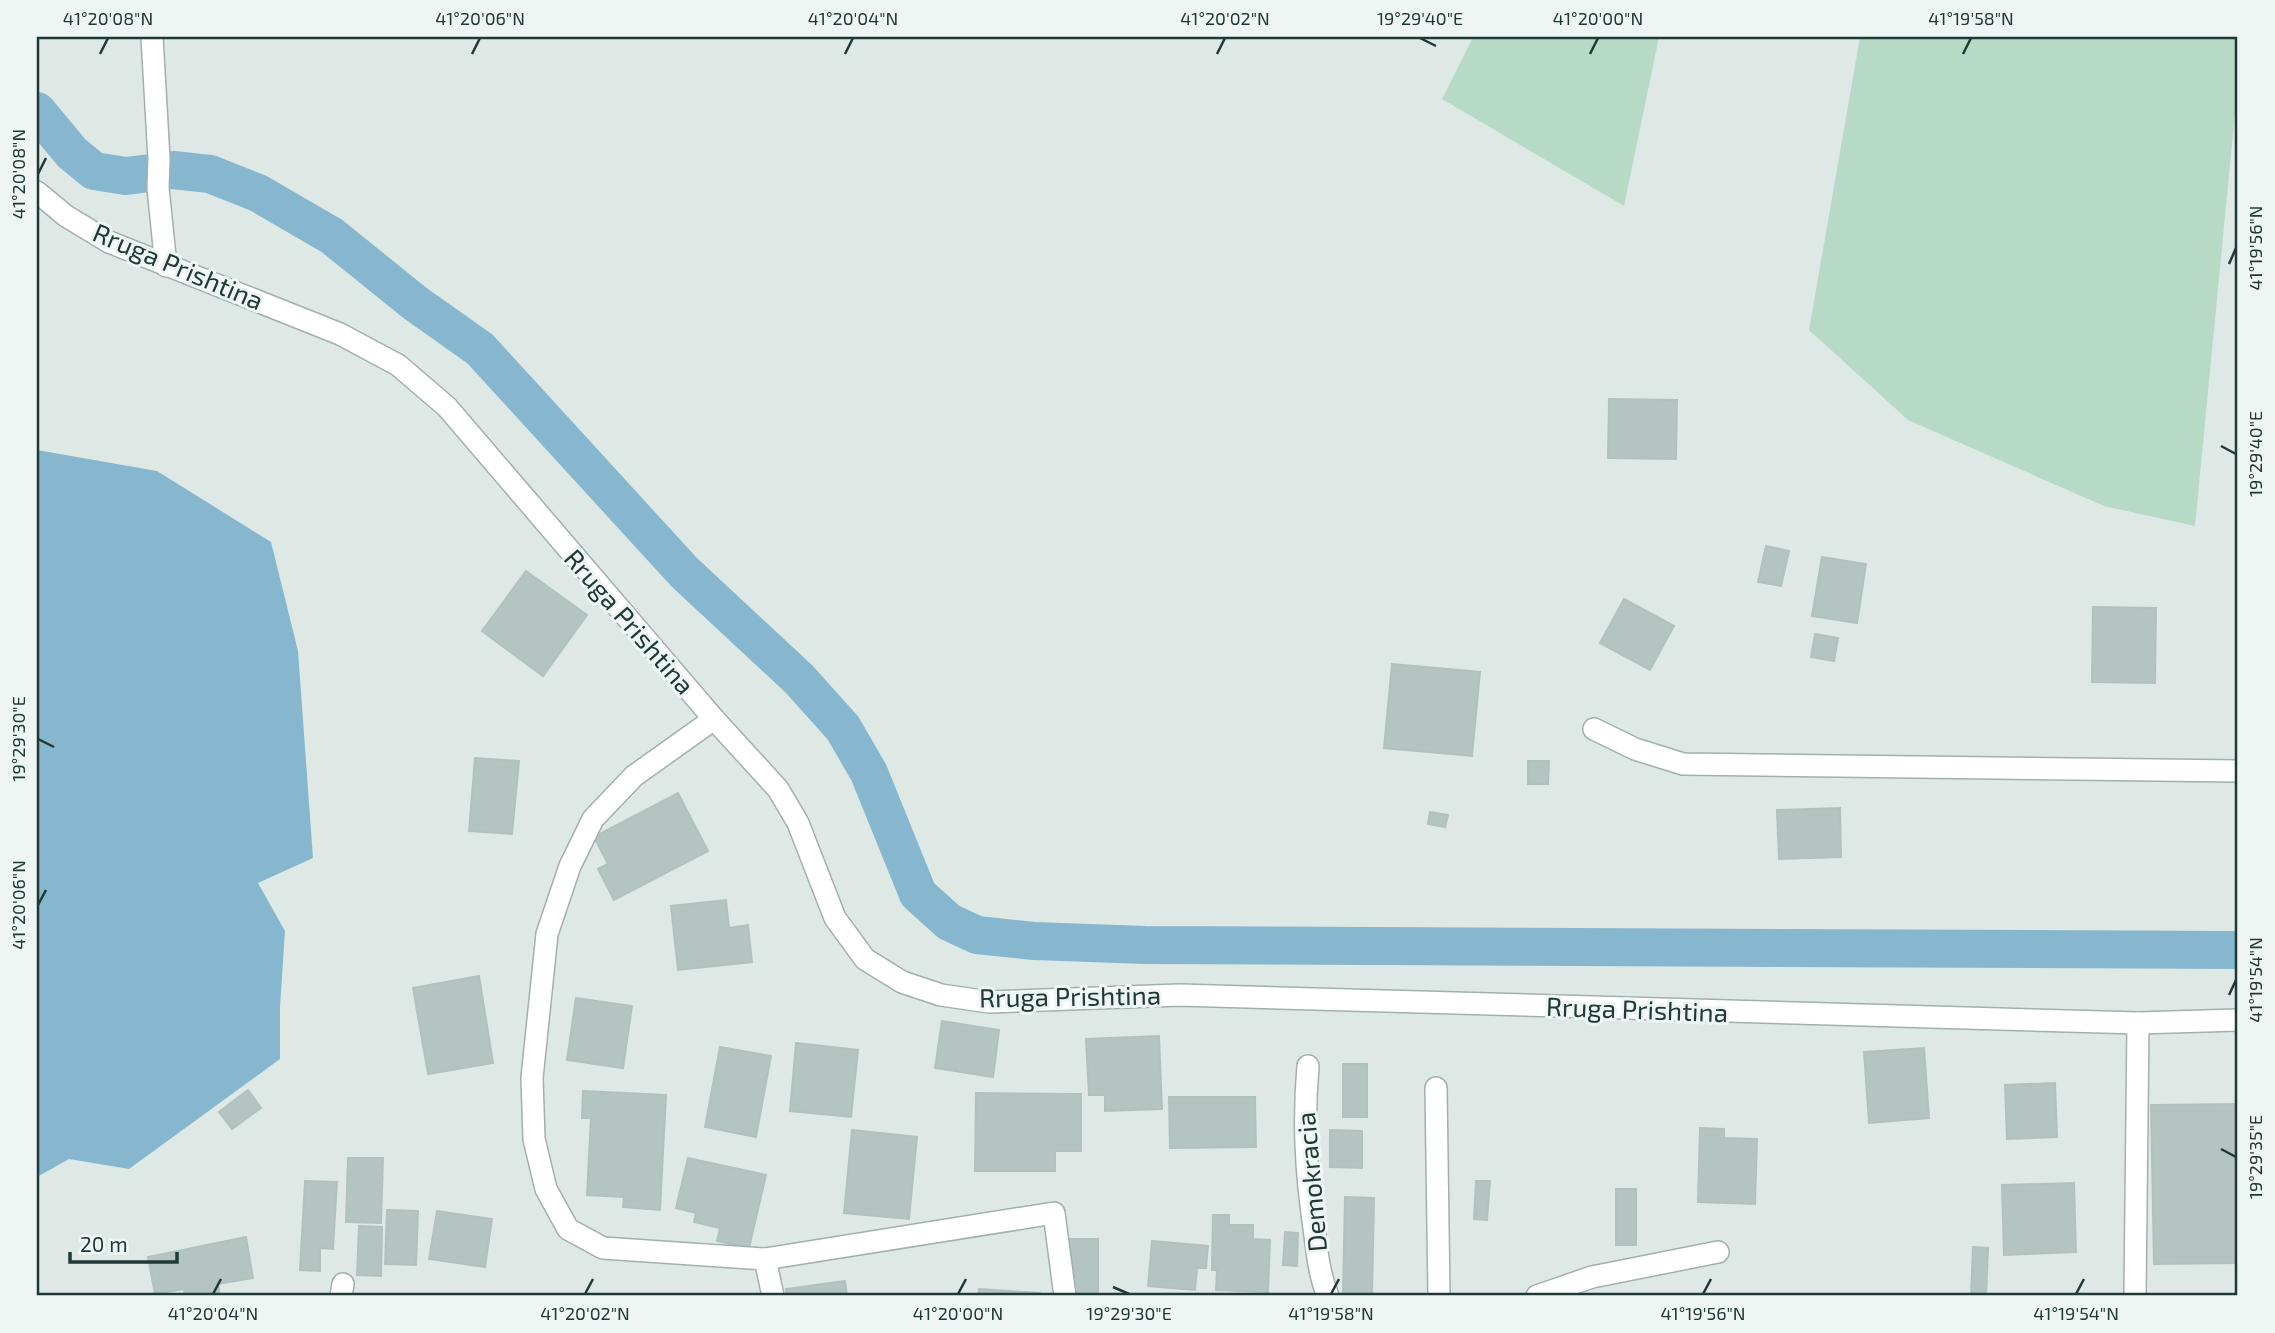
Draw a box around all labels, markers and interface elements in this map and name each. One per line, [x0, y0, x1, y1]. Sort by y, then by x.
text: 41°20'08"N [63, 7, 153, 29]
text: 41°20'06"N [435, 7, 525, 29]
text: 41°20'04"N [808, 7, 898, 29]
text: 41°20'02"N [1180, 7, 1270, 29]
text: 19°29'40"E [1377, 7, 1463, 29]
text: 41°20'00"N [1553, 7, 1643, 29]
text: 41°19'58"N [1928, 7, 2014, 29]
text: 41°20'08"N [7, 129, 29, 219]
text: 41°19'56"N [2244, 206, 2266, 290]
street label: Rruga Prishtina [89, 216, 268, 315]
text: 19°29'40"E [2244, 411, 2266, 497]
street label: Rruga Prishtina [559, 542, 702, 700]
text: 19°29'30"E [7, 696, 29, 782]
text: 41°20'06"N [7, 860, 29, 950]
text: 41°19'54"N [2244, 937, 2266, 1023]
street label: Rruga Prishtina [979, 978, 1161, 1013]
street label: Rruga Prishtina [1546, 990, 1729, 1027]
street label: Demokracia [1289, 1111, 1332, 1253]
text: 19°29'35"E [2244, 1115, 2266, 1199]
scale bar [70, 1221, 177, 1265]
text: 20 m [80, 1231, 128, 1256]
text: 41°20'04"N [168, 1302, 258, 1324]
text: 41°20'02"N [540, 1302, 630, 1324]
text: 41°20'00"N [913, 1302, 1003, 1324]
text: 19°29'30"E [1086, 1302, 1172, 1324]
text: 41°19'58"N [1288, 1302, 1374, 1324]
text: 41°19'56"N [1661, 1302, 1745, 1324]
text: 41°19'54"N [2033, 1302, 2119, 1324]

